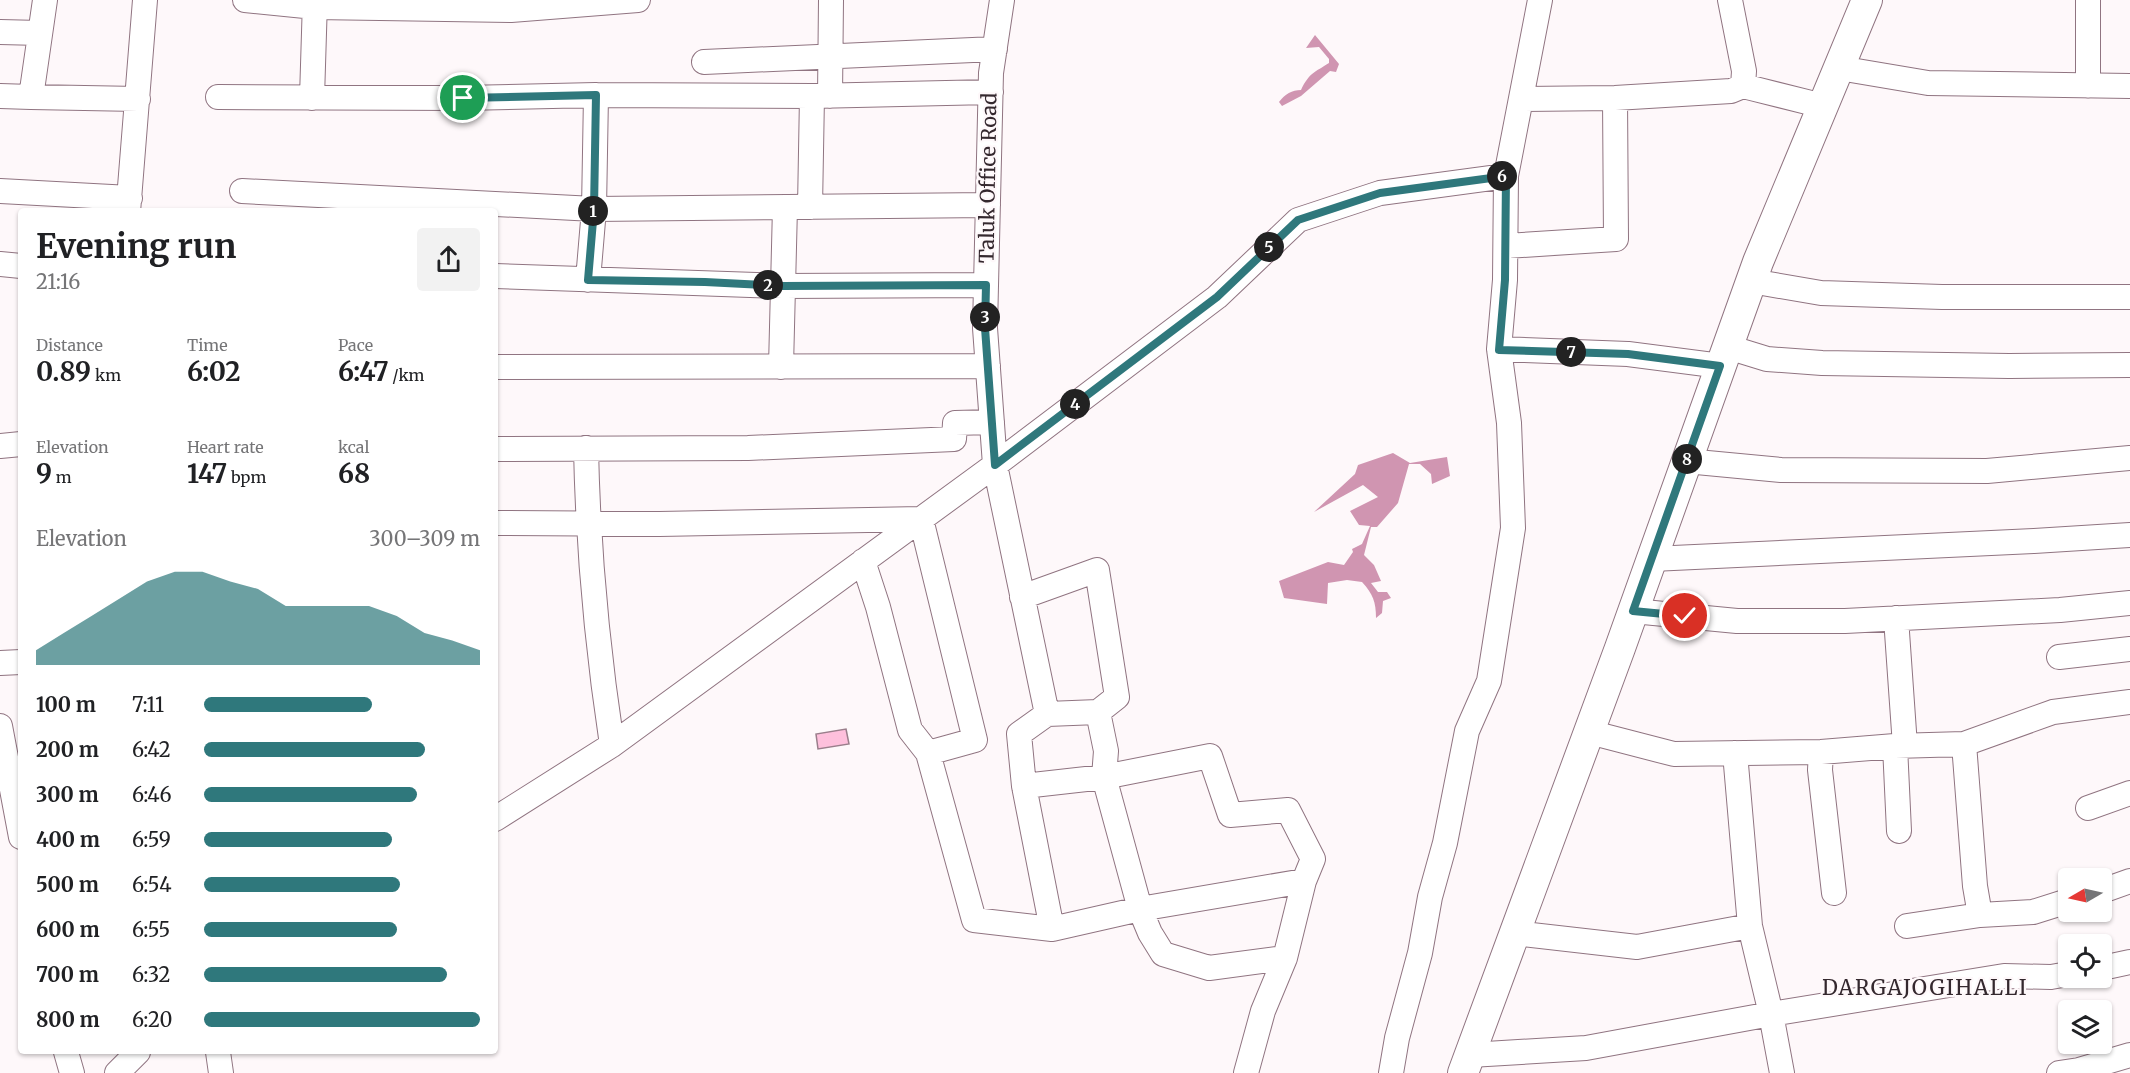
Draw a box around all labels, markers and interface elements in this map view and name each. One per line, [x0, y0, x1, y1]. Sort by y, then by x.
pin [437, 72, 488, 123]
icon: arrive [446, 81, 479, 114]
street label: Taluk Office Road [974, 93, 1001, 263]
pin: 6 [1487, 161, 1517, 191]
text: 6 [1497, 166, 1507, 186]
pin: 1 [578, 196, 608, 226]
text: 1 [589, 201, 597, 221]
text: Evening run [36, 226, 236, 267]
button: share [417, 228, 480, 291]
pin: 5 [1254, 232, 1284, 262]
text: 5 [1264, 237, 1274, 257]
text: 21:16 [36, 269, 80, 294]
pin: 2 [753, 270, 783, 300]
text: 2 [763, 275, 773, 295]
pin: 3 [970, 302, 1000, 332]
text: 3 [980, 307, 990, 327]
text: Distance [36, 335, 103, 355]
text: Time [187, 335, 228, 355]
text: Pace [338, 335, 373, 355]
pin: 7 [1556, 337, 1586, 367]
text: 7 [1566, 342, 1576, 362]
text: 0.89 [36, 355, 91, 388]
text: 6:02 [187, 355, 241, 388]
text: 6:47 [338, 355, 388, 388]
text: km [91, 365, 121, 385]
text: /km [388, 365, 425, 385]
pin: 4 [1060, 389, 1090, 419]
text: 4 [1070, 394, 1080, 414]
text: Elevation [36, 437, 109, 457]
text: Heart rate [187, 437, 264, 457]
text: kcal [338, 437, 369, 457]
pin: 8 [1672, 444, 1702, 474]
text: 8 [1682, 449, 1692, 469]
text: 9 [36, 457, 52, 490]
text: 147 [187, 457, 227, 490]
text: 68 [338, 457, 370, 490]
text: m [52, 467, 72, 487]
text: bpm [227, 467, 266, 487]
text: Elevation [36, 526, 127, 551]
text: 300–309 m [369, 526, 480, 551]
pin [1659, 590, 1710, 641]
icon: check [1668, 599, 1701, 632]
text: 100 m [36, 692, 96, 717]
text: 7:11 [132, 692, 164, 717]
text: 200 m [36, 737, 99, 762]
text: 6:42 [132, 737, 171, 762]
text: 300 m [36, 782, 99, 807]
text: 6:46 [132, 782, 172, 807]
text: 400 m [36, 827, 100, 852]
text: 6:59 [132, 827, 171, 852]
north arrow [2058, 868, 2112, 922]
map controls [2058, 868, 2112, 1054]
text: 500 m [36, 872, 99, 897]
text: 6:54 [132, 872, 171, 897]
text: 600 m [36, 917, 100, 942]
text: 6:55 [132, 917, 170, 942]
button: locate [2058, 934, 2112, 988]
text: 700 m [36, 962, 99, 987]
text: 6:32 [132, 962, 170, 987]
district label: DARGAJOGIHALLI [1822, 974, 2028, 1001]
button: layers [2058, 1000, 2112, 1054]
text: 800 m [36, 1007, 100, 1032]
text: 6:20 [132, 1007, 172, 1032]

